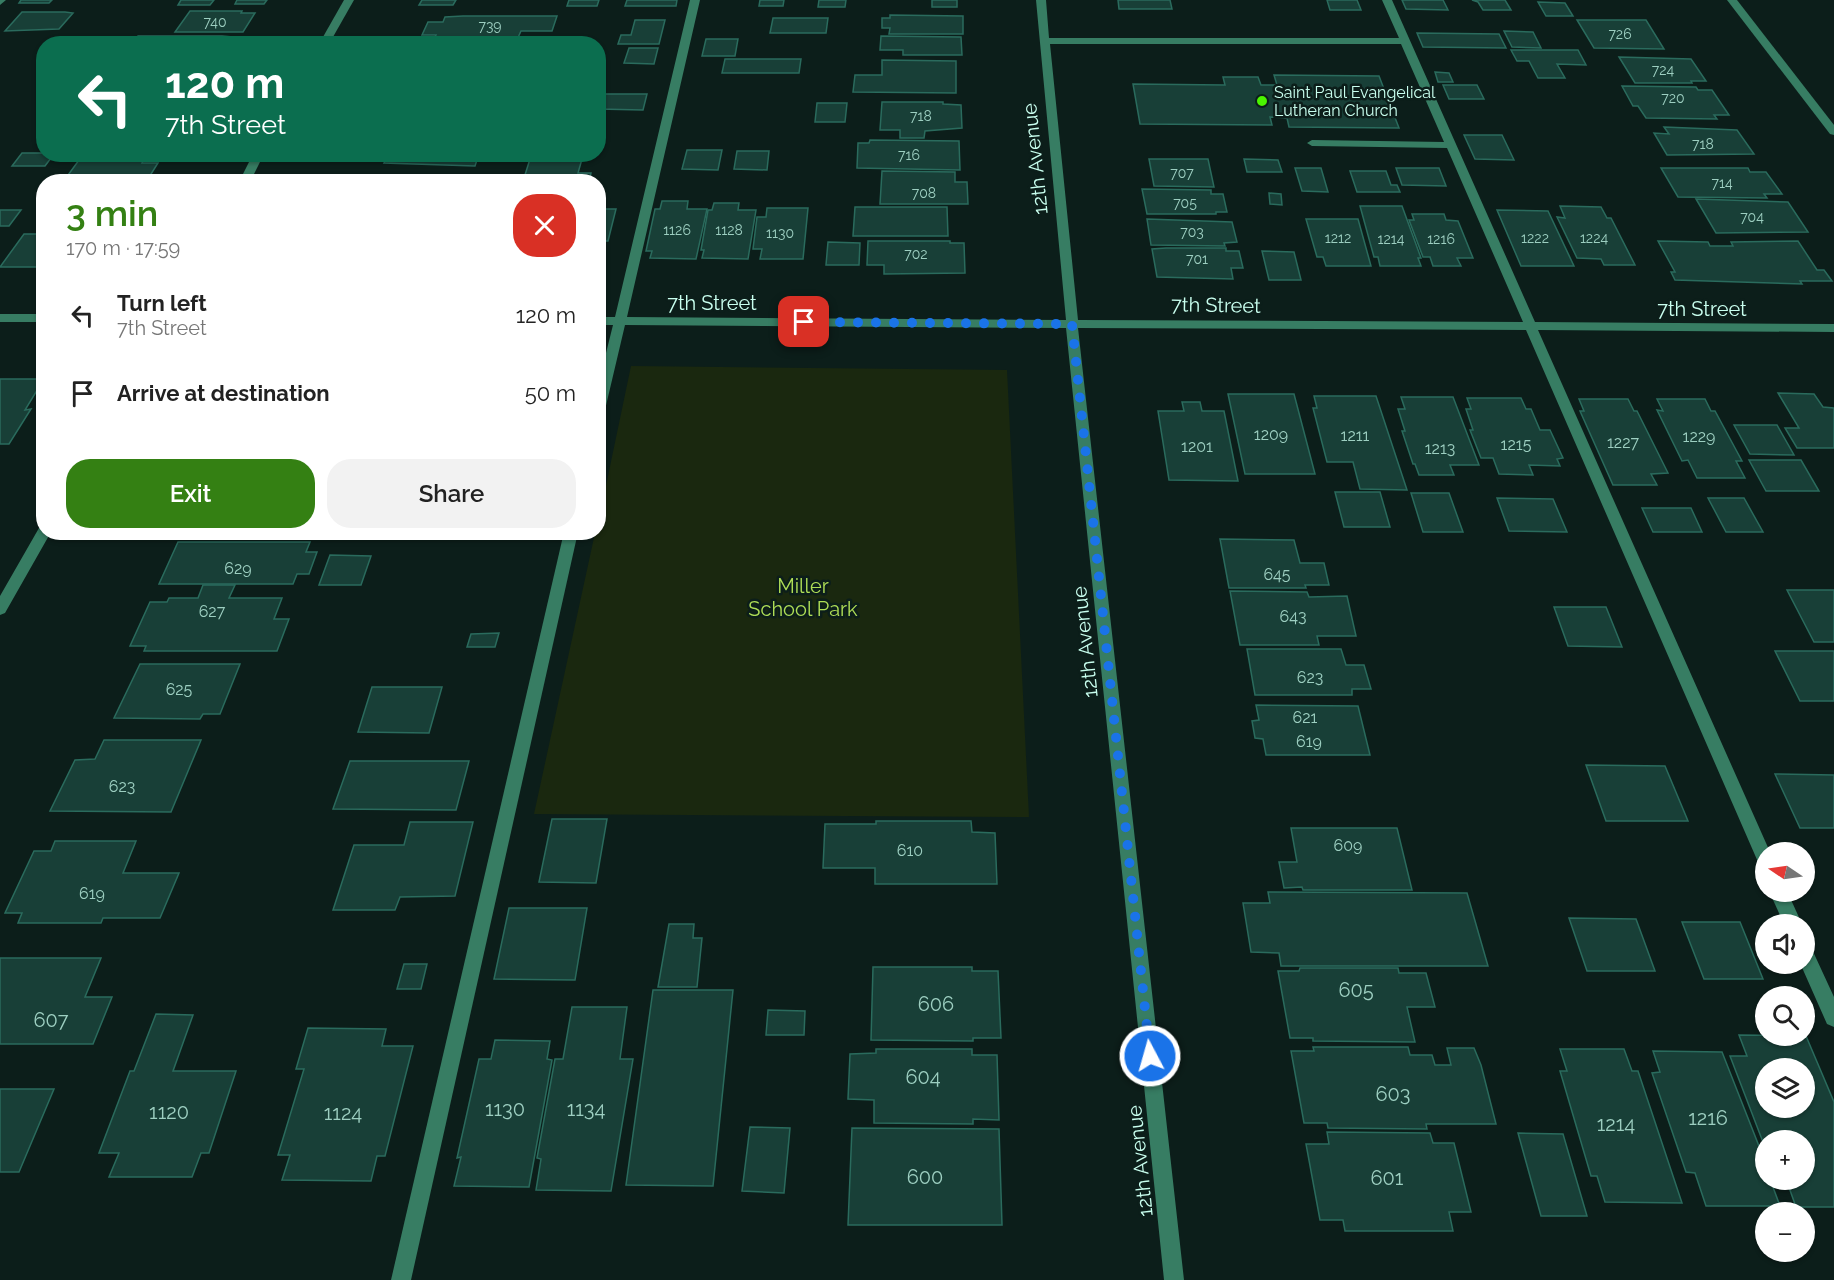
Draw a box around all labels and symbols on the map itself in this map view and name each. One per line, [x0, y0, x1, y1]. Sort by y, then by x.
house number: 740 [204, 14, 226, 30]
house number: 739 [478, 18, 502, 34]
house number: 726 [1608, 26, 1632, 42]
house number: 724 [1652, 62, 1675, 78]
place label: Saint Paul Evangelical Lutheran Church [1274, 83, 1436, 120]
house number: 720 [1661, 90, 1685, 106]
marker: Saint Paul Evangelical Lutheran Church [1255, 94, 1269, 108]
street label: 12th Avenue [1017, 102, 1053, 216]
house number: 718 [910, 108, 932, 124]
house number: 718 [1692, 136, 1714, 152]
house number: 716 [898, 147, 920, 163]
house number: 707 [1170, 165, 1194, 181]
house number: 714 [1711, 175, 1733, 191]
house number: 708 [912, 185, 936, 201]
house number: 705 [1173, 195, 1197, 211]
house number: 704 [1740, 209, 1764, 225]
house number: 1126 [663, 222, 691, 238]
house number: 1128 [715, 222, 743, 238]
house number: 703 [1180, 224, 1204, 240]
house number: 1130 [766, 225, 794, 241]
house number: 1212 [1325, 230, 1351, 246]
house number: 1222 [1521, 230, 1549, 246]
house number: 1224 [1580, 230, 1608, 246]
house number: 1214 [1378, 231, 1405, 247]
house number: 1216 [1427, 231, 1455, 247]
house number: 702 [904, 246, 928, 262]
house number: 701 [1186, 251, 1208, 267]
street label: 7th Street [667, 291, 757, 315]
street label: 7th Street [1171, 292, 1261, 318]
pin [778, 296, 829, 347]
street label: 7th Street [1657, 297, 1747, 321]
house number: 1209 [1254, 425, 1288, 444]
house number: 1211 [1341, 426, 1370, 445]
house number: 1229 [1683, 427, 1715, 446]
house number: 1227 [1607, 433, 1639, 452]
house number: 1215 [1501, 435, 1532, 454]
house number: 1201 [1181, 437, 1213, 456]
house number: 1213 [1425, 439, 1455, 458]
house number: 629 [224, 559, 252, 578]
house number: 645 [1263, 565, 1291, 584]
park label: Miller School Park [748, 574, 858, 621]
street label: 12th Avenue [1067, 585, 1103, 699]
house number: 627 [199, 602, 226, 621]
house number: 643 [1280, 607, 1306, 626]
house number: 623 [1297, 668, 1323, 687]
house number: 625 [166, 680, 193, 699]
house number: 621 [1293, 708, 1318, 727]
house number: 619 [1296, 732, 1322, 751]
house number: 623 [109, 777, 135, 796]
house number: 609 [1334, 836, 1362, 855]
house number: 610 [897, 841, 923, 860]
north arrow [1755, 842, 1815, 902]
house number: 619 [79, 884, 105, 903]
house number: 605 [1338, 978, 1374, 1002]
house number: 606 [918, 992, 954, 1016]
house number: 607 [34, 1008, 69, 1032]
position arrow [1118, 1024, 1182, 1088]
house number: 604 [905, 1065, 941, 1089]
house number: 603 [1376, 1082, 1410, 1106]
house number: 1130 [485, 1097, 525, 1121]
house number: 1134 [567, 1097, 605, 1121]
house number: 1120 [149, 1100, 189, 1124]
house number: 1124 [324, 1101, 362, 1125]
street label: 12th Avenue [1122, 1104, 1158, 1218]
house number: 1216 [1688, 1106, 1728, 1130]
house number: 1214 [1597, 1112, 1635, 1136]
house number: 600 [907, 1165, 943, 1189]
house number: 601 [1371, 1166, 1404, 1190]

